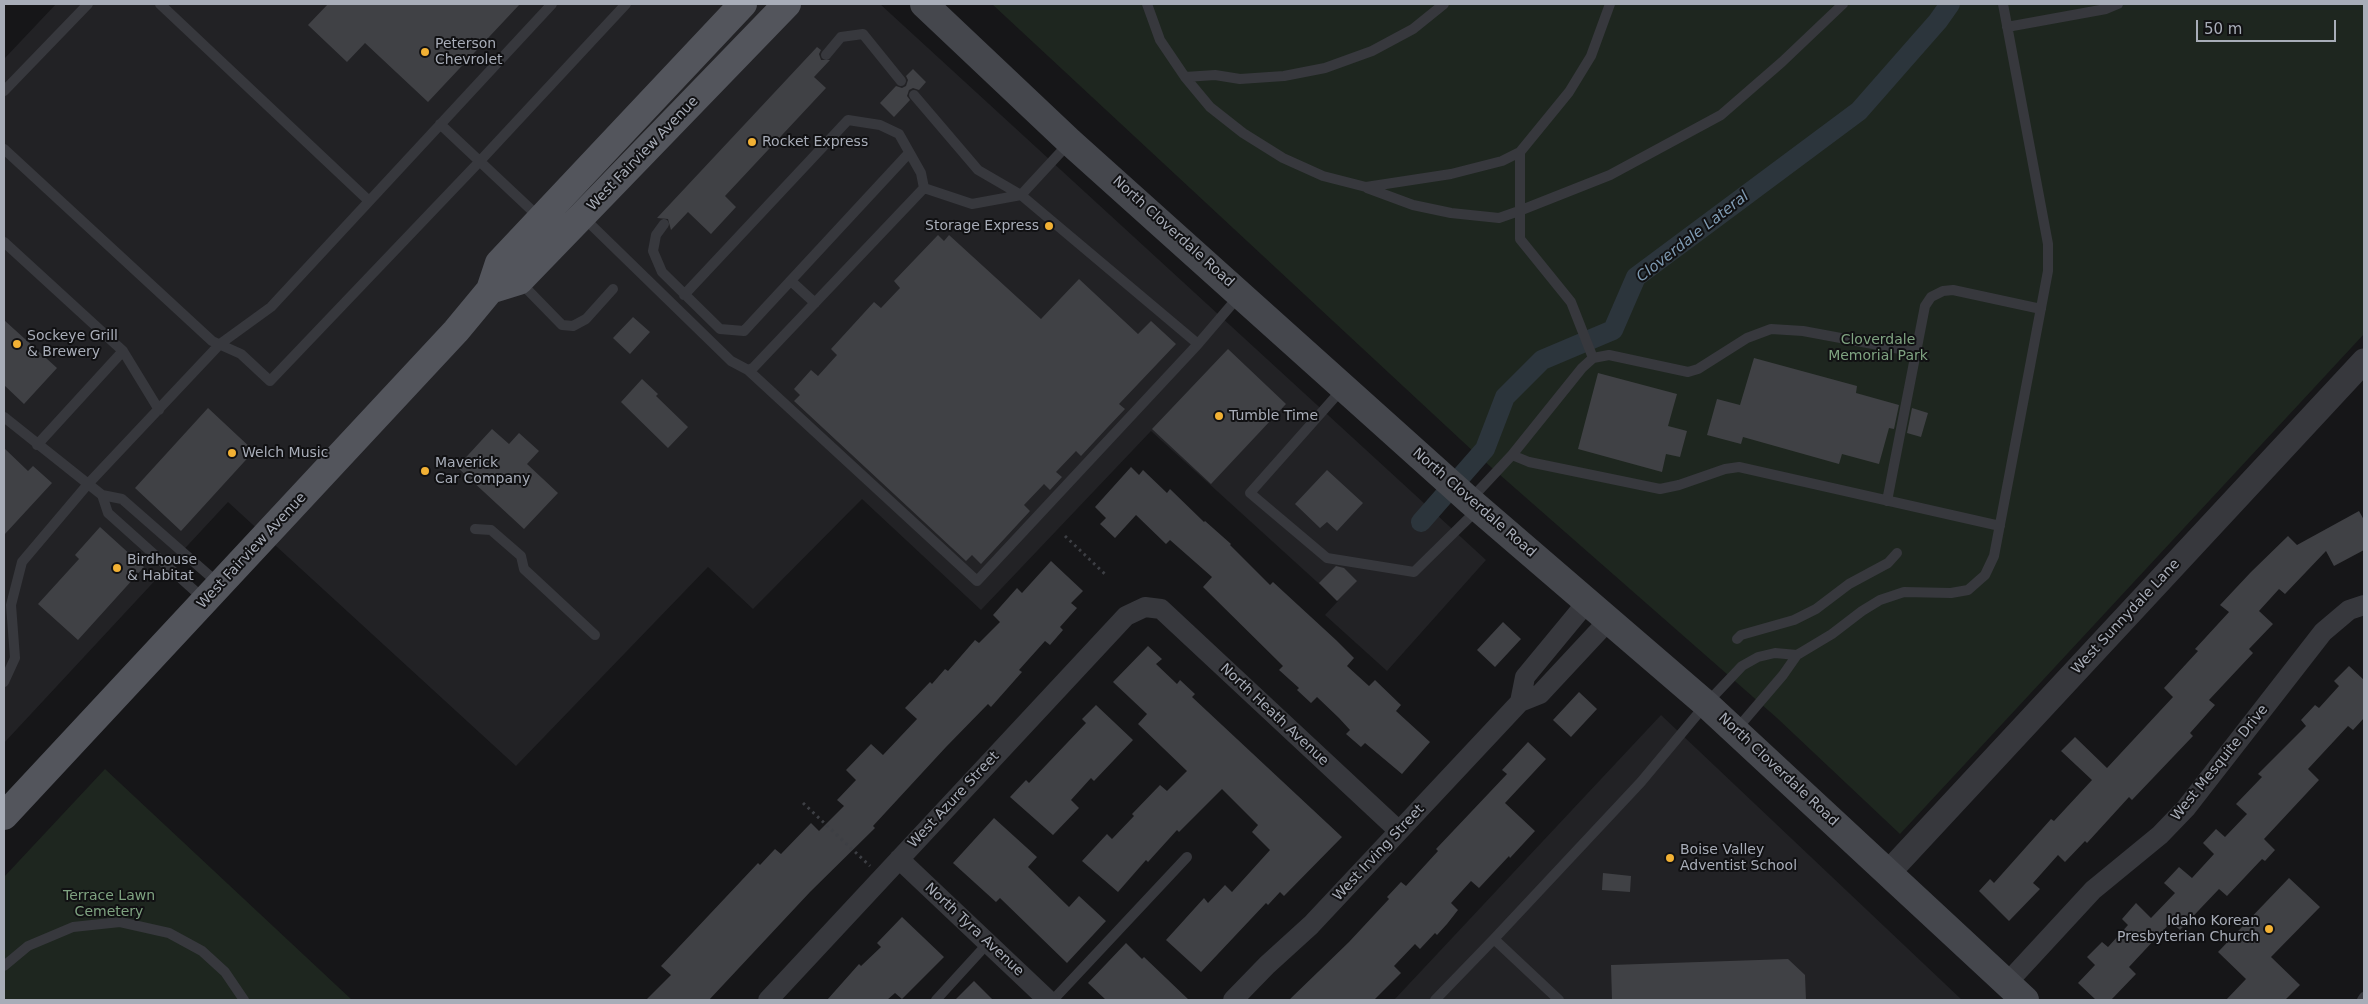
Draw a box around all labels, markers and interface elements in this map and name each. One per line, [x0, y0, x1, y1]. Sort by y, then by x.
scale bar [2198, 10, 2338, 42]
text: 50 m [2204, 20, 2242, 38]
place label: Peterson Chevrolet [435, 36, 503, 68]
marker: Peterson Chevrolet [419, 46, 431, 58]
street label: West Fairview Avenue [584, 93, 702, 215]
place label: Rocket Express [762, 134, 868, 150]
marker: Rocket Express [746, 136, 758, 148]
street label: North Cloverdale Road [1109, 173, 1237, 291]
water label: Cloverdale Lateral [1633, 188, 1753, 286]
place label: Storage Express [925, 218, 1039, 234]
marker: Storage Express [1043, 220, 1055, 232]
place label: Sockeye Grill & Brewery [27, 328, 118, 361]
park label: Cloverdale Memorial Park [1828, 332, 1928, 364]
marker: Sockeye Grill & Brewery [11, 338, 23, 350]
place label: Tumble Time [1229, 408, 1318, 424]
marker: Tumble Time [1213, 410, 1225, 422]
place label: Welch Music [242, 445, 328, 461]
street label: North Cloverdale Road [1409, 445, 1539, 561]
marker: Welch Music [226, 447, 238, 459]
place label: Maverick Car Company [435, 455, 530, 488]
marker: Maverick Car Company [419, 465, 431, 477]
street label: West Fairview Avenue [194, 489, 310, 613]
place label: Birdhouse & Habitat [127, 552, 197, 584]
street label: West Sunnydale Lane [2068, 556, 2184, 678]
marker: Birdhouse & Habitat [111, 562, 123, 574]
street label: North Heath Avenue [1216, 660, 1332, 770]
street label: West Mesquite Drive [2168, 702, 2272, 824]
street label: North Cloverdale Road [1715, 710, 1841, 830]
street label: West Azure Street [905, 748, 1003, 852]
street label: West Irving Street [1330, 801, 1428, 905]
place label: Boise Valley Adventist School [1680, 842, 1797, 874]
marker: Boise Valley Adventist School [1664, 852, 1676, 864]
street label: North Tyra Avenue [921, 880, 1027, 980]
park label: Terrace Lawn Cemetery [63, 888, 155, 920]
place label: Idaho Korean Presbyterian Church [2117, 913, 2259, 946]
marker: Idaho Korean Presbyterian Church [2263, 923, 2275, 935]

